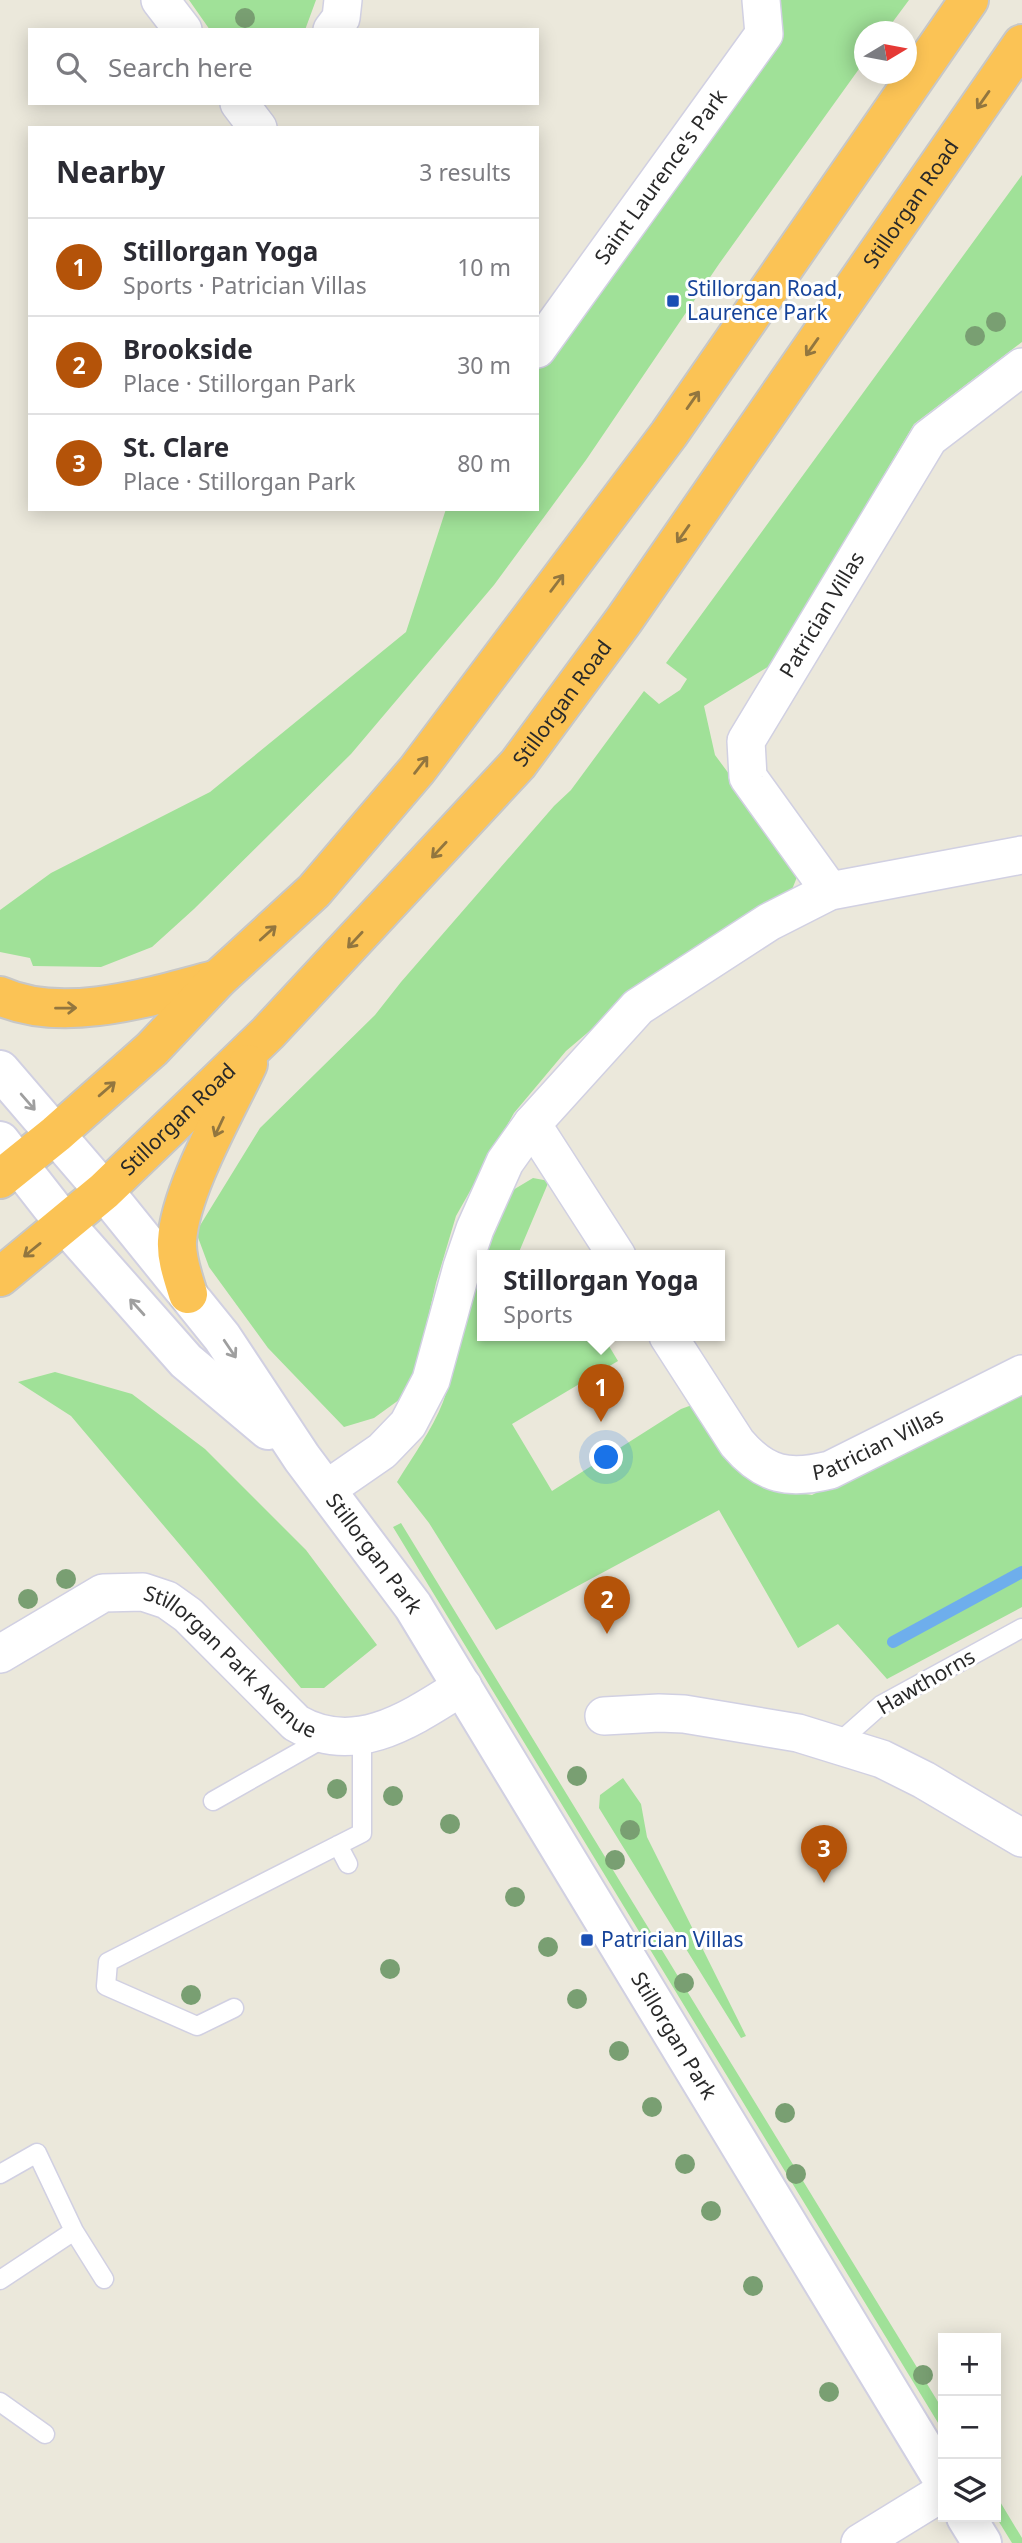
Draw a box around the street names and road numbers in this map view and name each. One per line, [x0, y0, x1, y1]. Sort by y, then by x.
street label: Saint Laurence's Park [588, 83, 733, 270]
street label: Stillorgan Road [856, 134, 965, 273]
street label: Patrician Villas [773, 546, 870, 683]
street label: Stillorgan Road [506, 634, 618, 772]
street label: Stillorgan Road [114, 1057, 241, 1181]
street label: Patrician Villas [810, 1401, 948, 1486]
street label: Stillorgan Park [320, 1487, 430, 1619]
street label: Stillorgan Park Avenue [140, 1578, 321, 1744]
street label: Hawthorns [871, 1642, 980, 1720]
street label: Stillorgan Park [625, 1966, 724, 2105]

